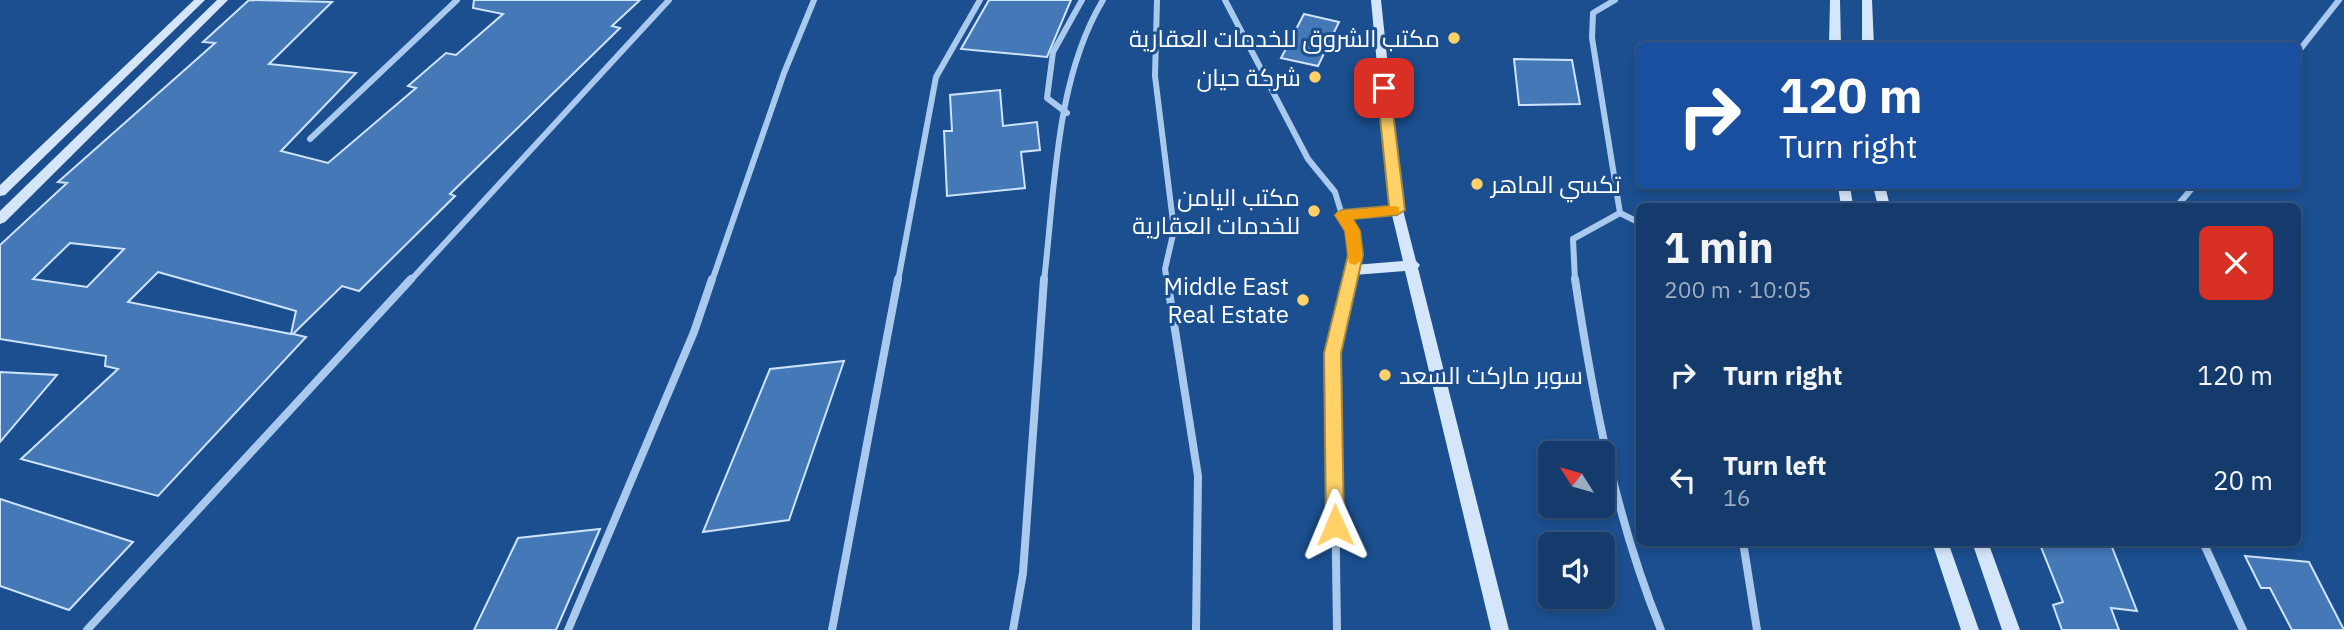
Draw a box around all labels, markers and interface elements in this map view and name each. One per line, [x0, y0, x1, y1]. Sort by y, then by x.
place label: مكتب الشروق للخدمات العقارية [1129, 22, 1440, 54]
marker: مكتب الشروق للخدمات العقارية [1446, 30, 1462, 46]
pin [1354, 58, 1414, 118]
place label: شركة حيان [1196, 61, 1301, 93]
text: 120 m [1779, 63, 1923, 126]
marker: شركة حيان [1307, 69, 1323, 85]
icon: arrive [1365, 69, 1403, 107]
icon: right [1664, 70, 1755, 161]
text: Turn right [1779, 125, 1917, 167]
place label: تكسي الماهر [1489, 168, 1622, 203]
marker: تكسي الماهر [1469, 176, 1485, 192]
place label: مكتب اليامن للخدمات العقارية [1132, 181, 1300, 241]
marker: مكتب اليامن للخدمات العقارية [1306, 203, 1322, 219]
text: 1 min [1664, 220, 1774, 275]
button: close [2199, 226, 2273, 300]
place label: Middle East Real Estate [1164, 270, 1289, 330]
text: 200 m · 10:05 [1664, 274, 1811, 304]
marker: Middle East Real Estate [1295, 292, 1311, 308]
icon: right [1664, 356, 1702, 394]
text: Turn right [1723, 358, 1842, 392]
text: 120 m [2197, 358, 2273, 392]
place label: سوبر ماركت السعد [1399, 359, 1583, 391]
marker: سوبر ماركت السعد [1377, 367, 1393, 383]
north arrow [1538, 441, 1615, 518]
map controls [1538, 441, 1615, 609]
text: Turn left [1723, 448, 1826, 482]
icon: left [1664, 461, 1702, 499]
text: 20 m [2213, 463, 2273, 497]
text: 16 [1723, 482, 1751, 512]
position arrow [1298, 488, 1372, 562]
button: sound [1538, 532, 1615, 609]

